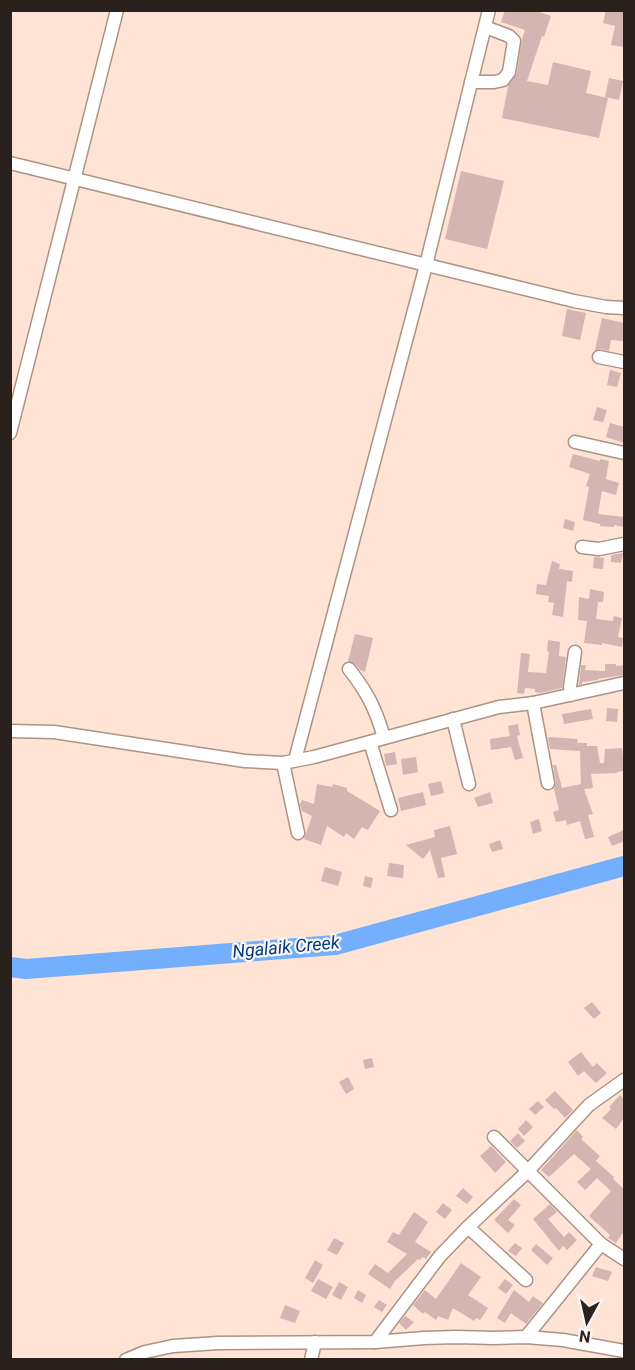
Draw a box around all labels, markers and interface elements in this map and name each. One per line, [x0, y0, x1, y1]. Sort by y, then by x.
water label: Ngalaik Creek [231, 931, 342, 962]
north arrow [557, 1292, 617, 1352]
text: N [578, 1326, 592, 1347]

